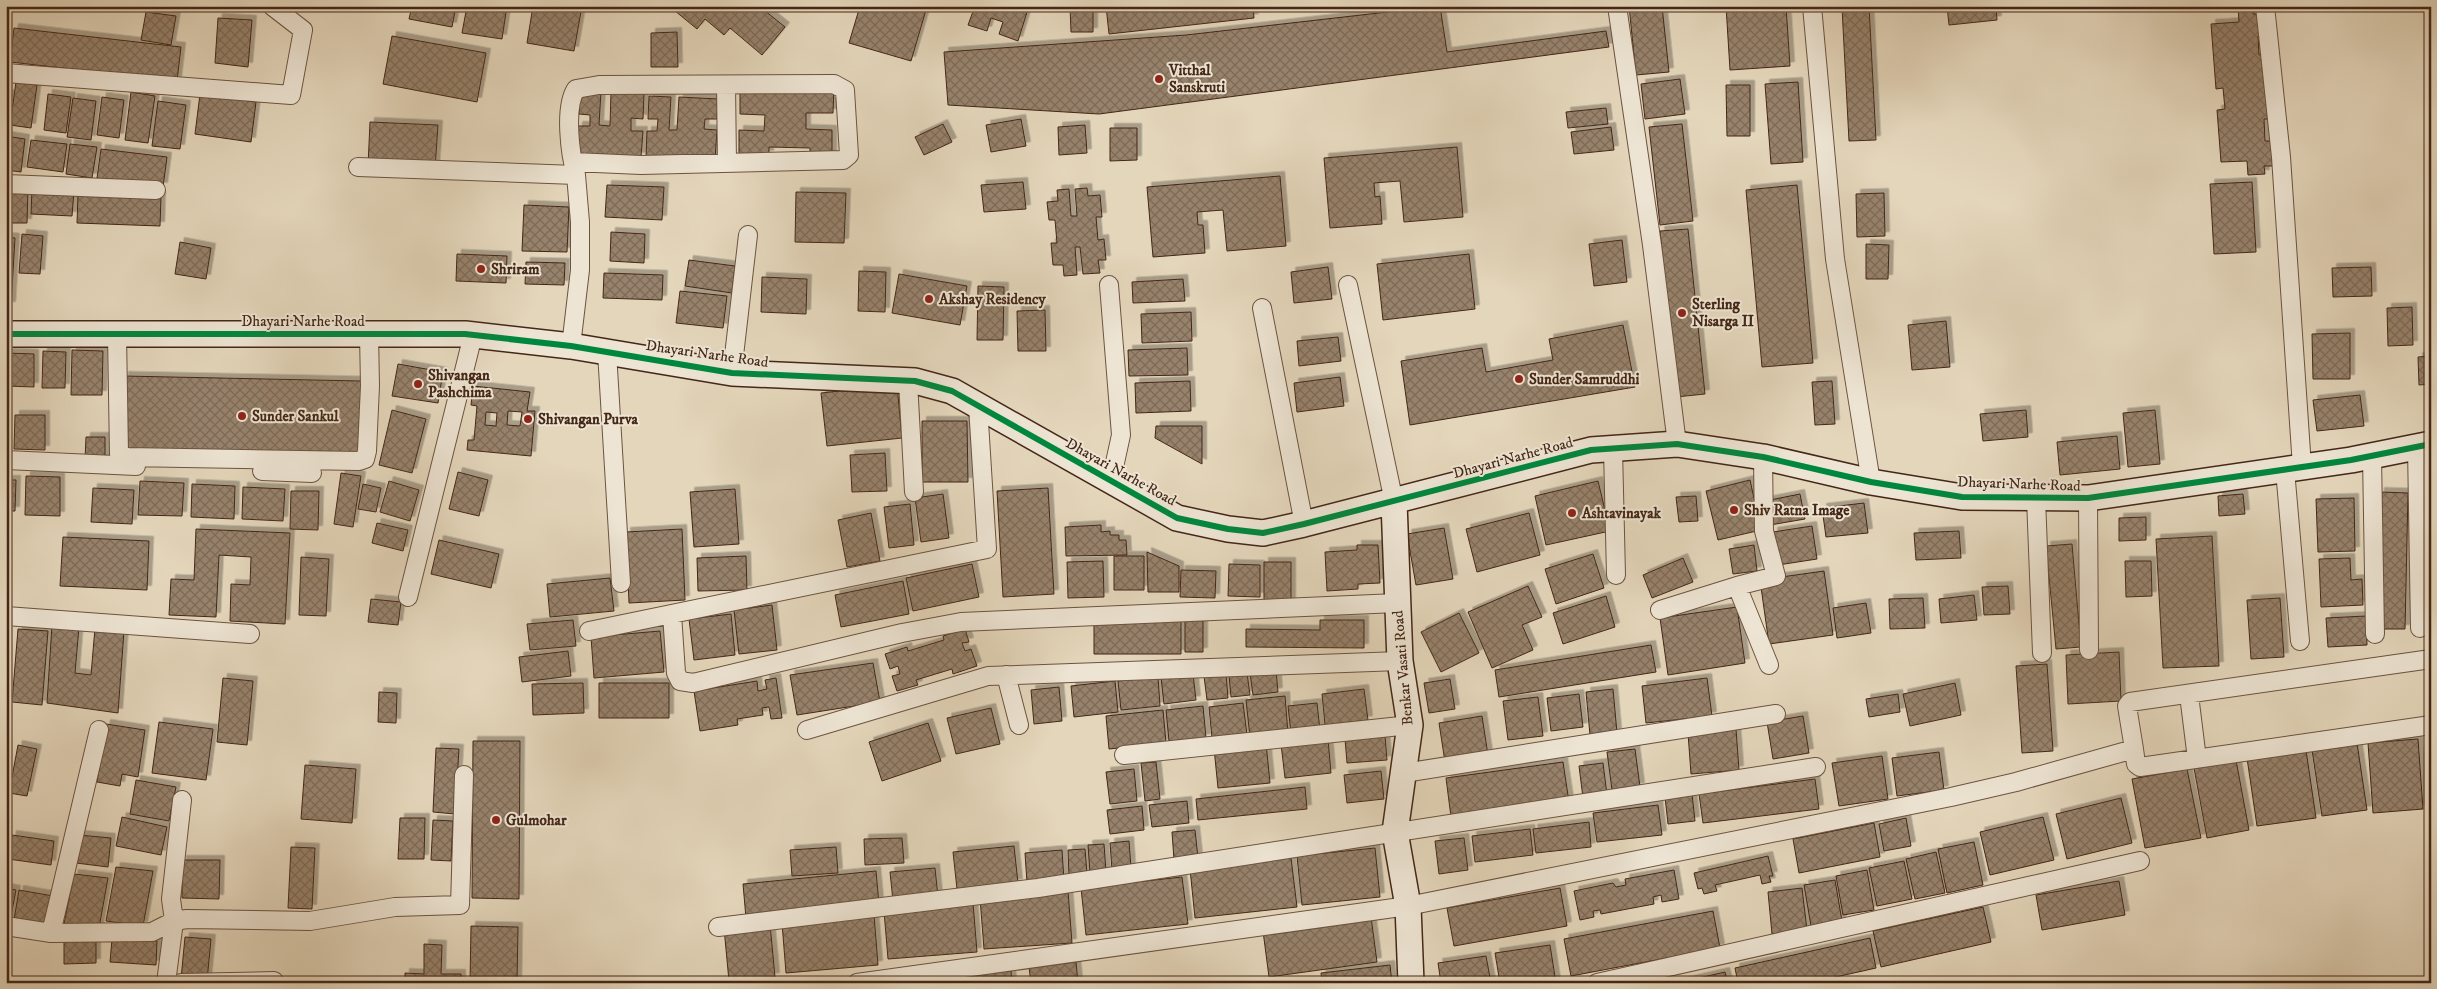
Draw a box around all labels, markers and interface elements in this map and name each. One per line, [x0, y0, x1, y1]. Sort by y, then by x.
place label: Vitthal Sanskruti [1168, 61, 1225, 97]
marker: Vitthal Sanskruti [1153, 73, 1165, 85]
place label: Shriram [491, 260, 540, 279]
marker: Shriram [475, 263, 487, 275]
place label: Akshay Residency [938, 290, 1046, 309]
marker: Akshay Residency [923, 293, 935, 305]
place label: Sterling Nisarga II [1692, 295, 1754, 331]
marker: Sterling Nisarga II [1676, 307, 1688, 319]
street label: Dhayari Narhe Road [241, 312, 365, 331]
street label: Dhayari Narhe Road [645, 336, 770, 372]
place label: Shivangan Pashchima [428, 366, 492, 402]
place label: Sunder Samruddhi [1529, 370, 1640, 389]
marker: Sunder Samruddhi [1513, 373, 1525, 385]
marker: Shivangan Pashchima [412, 378, 424, 390]
place label: Sunder Sankul [252, 407, 339, 426]
marker: Sunder Sankul [236, 410, 248, 422]
place label: Shivangan Purva [538, 410, 638, 429]
marker: Shivangan Purva [522, 413, 534, 425]
street label: Dhayari Narhe Road [1451, 433, 1576, 483]
street label: Dhayari Narhe Road [1062, 434, 1180, 511]
street label: Dhayari Narhe Road [1957, 472, 2082, 496]
place label: Shiv Ratna Image [1744, 501, 1850, 520]
place label: Ashtavinayak [1581, 504, 1662, 523]
marker: Shiv Ratna Image [1728, 504, 1740, 516]
marker: Ashtavinayak [1566, 507, 1578, 519]
street label: Benkar Vasati Road [1388, 609, 1417, 726]
place label: Gulmohar [506, 811, 567, 830]
marker: Gulmohar [490, 814, 502, 826]

